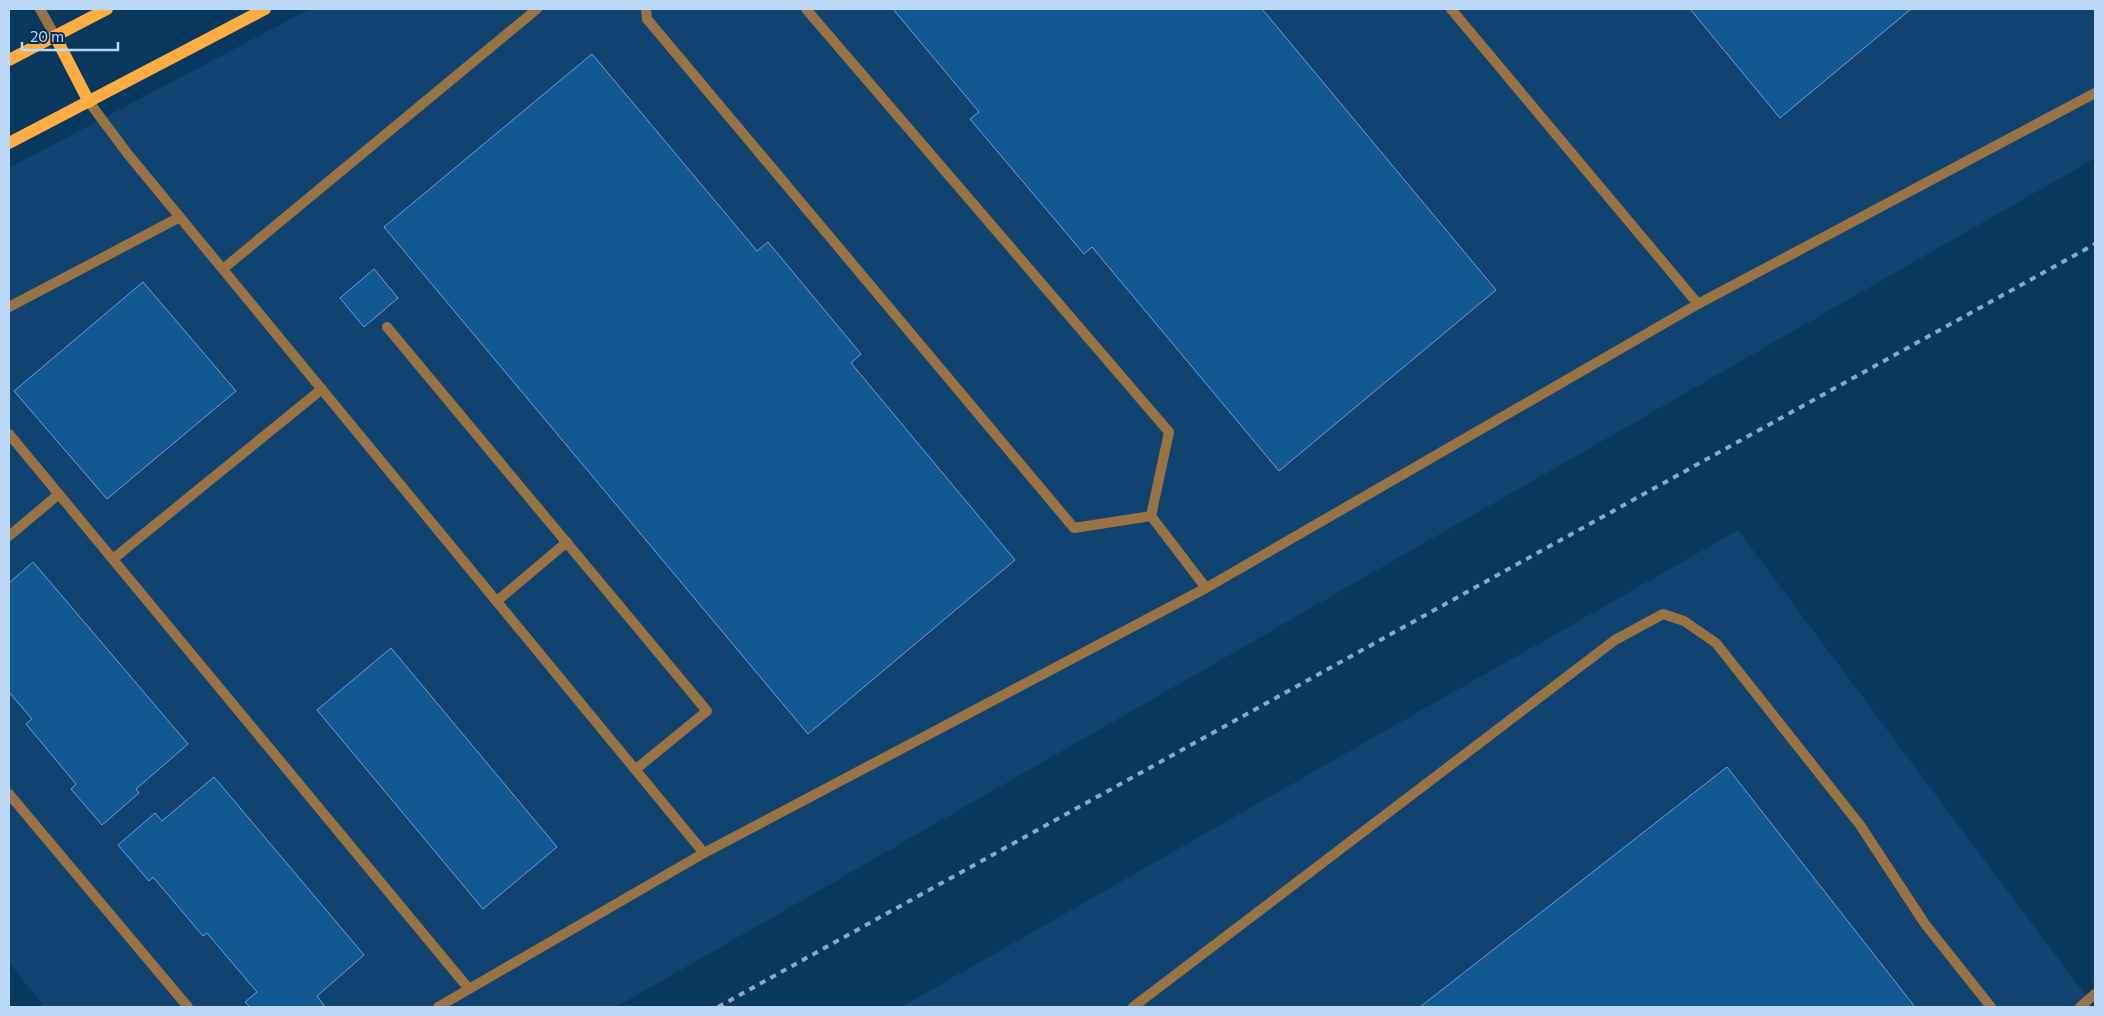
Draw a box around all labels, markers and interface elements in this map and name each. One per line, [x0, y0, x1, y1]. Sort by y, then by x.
scale bar [22, 20, 119, 52]
text: 20 m [30, 27, 64, 45]

